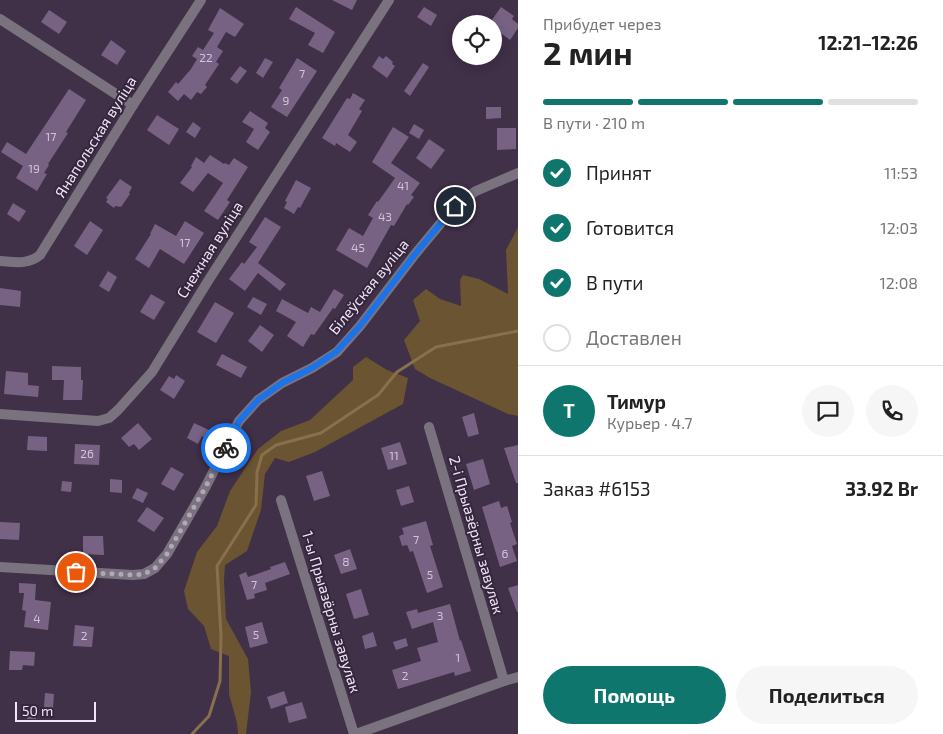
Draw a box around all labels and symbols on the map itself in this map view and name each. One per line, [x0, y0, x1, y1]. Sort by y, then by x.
house number: 22 [199, 50, 213, 64]
house number: 7 [299, 66, 305, 80]
street label: Янапольская вуліца [50, 72, 141, 201]
house number: 9 [283, 93, 290, 107]
house number: 17 [46, 129, 56, 143]
house number: 19 [28, 161, 40, 175]
house number: 41 [397, 178, 409, 192]
pin [434, 185, 476, 227]
street label: Снежная вуліца [172, 198, 247, 302]
house number: 43 [378, 209, 392, 223]
house number: 17 [180, 235, 190, 249]
street label: Білеўская вуліца [324, 235, 413, 338]
house number: 45 [351, 240, 365, 254]
courier [201, 423, 251, 473]
house number: 26 [80, 446, 94, 460]
house number: 11 [389, 448, 399, 462]
street label: 2-і Прыазёрны завулак [445, 454, 508, 616]
street label: 1-ы Прыазёрны завулак [298, 529, 365, 695]
house number: 7 [413, 532, 419, 546]
house number: 6 [502, 546, 509, 560]
pin [55, 551, 97, 593]
house number: 8 [342, 554, 350, 568]
house number: 5 [427, 567, 433, 581]
house number: 7 [251, 577, 257, 591]
house number: 3 [437, 608, 443, 622]
house number: 4 [33, 611, 41, 625]
house number: 5 [253, 627, 259, 641]
house number: 2 [81, 628, 88, 642]
house number: 1 [456, 650, 460, 664]
house number: 2 [402, 668, 409, 682]
scale bar [15, 699, 96, 722]

